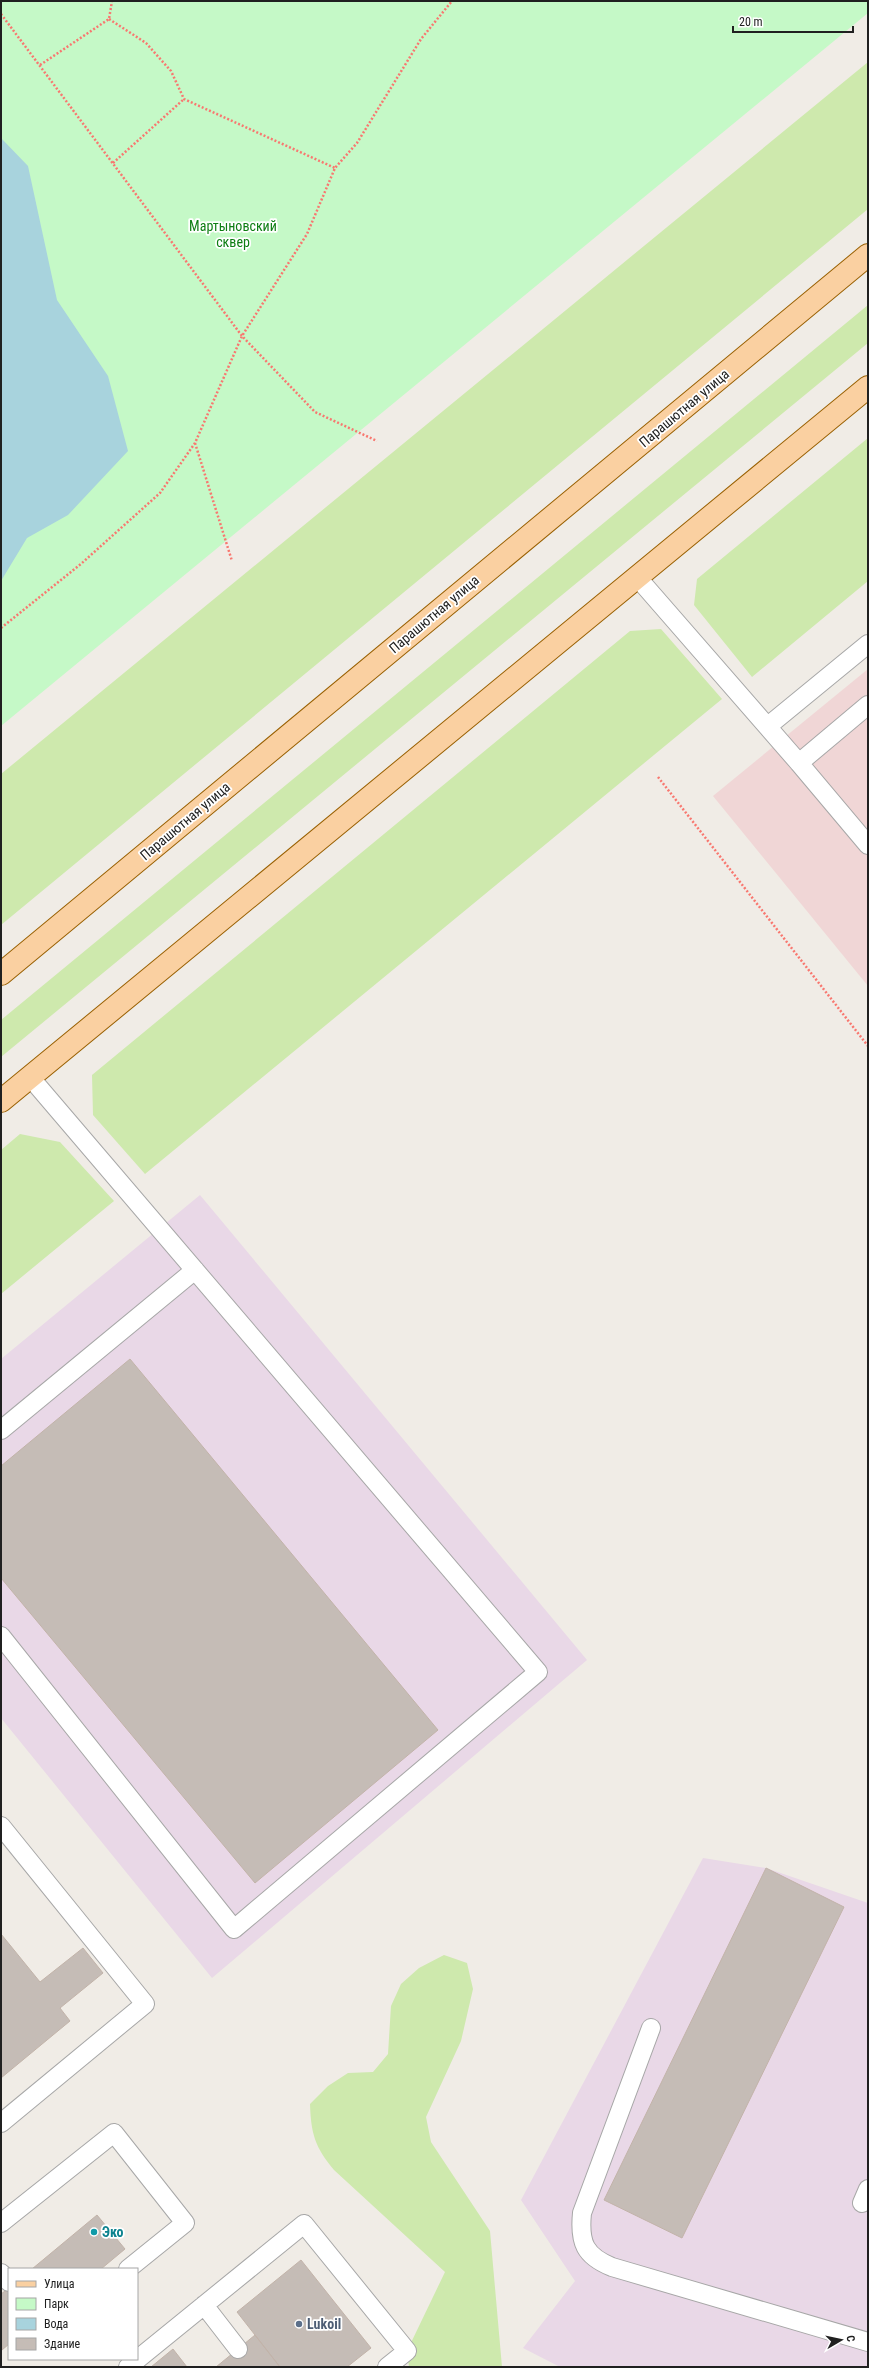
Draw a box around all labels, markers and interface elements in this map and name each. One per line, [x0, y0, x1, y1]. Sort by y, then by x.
scale bar [733, 8, 853, 34]
text: 20 m [739, 15, 763, 29]
park label: Мартыновский сквер [189, 218, 277, 250]
street label: Парашютная улица [636, 366, 732, 450]
street label: Парашютная улица [386, 572, 482, 656]
street label: Парашютная улица [137, 779, 233, 863]
place label: Эко [102, 2224, 124, 2240]
marker: Эко [89, 2227, 99, 2237]
legend [8, 2268, 138, 2360]
text: Улица [44, 2277, 75, 2291]
text: Парк [44, 2297, 69, 2311]
place label: Lukoil [307, 2316, 341, 2332]
text: Вода [44, 2317, 69, 2331]
marker: Lukoil [294, 2319, 304, 2329]
north arrow [821, 2320, 861, 2360]
text: С [843, 2334, 857, 2343]
text: Здание [44, 2337, 81, 2351]

